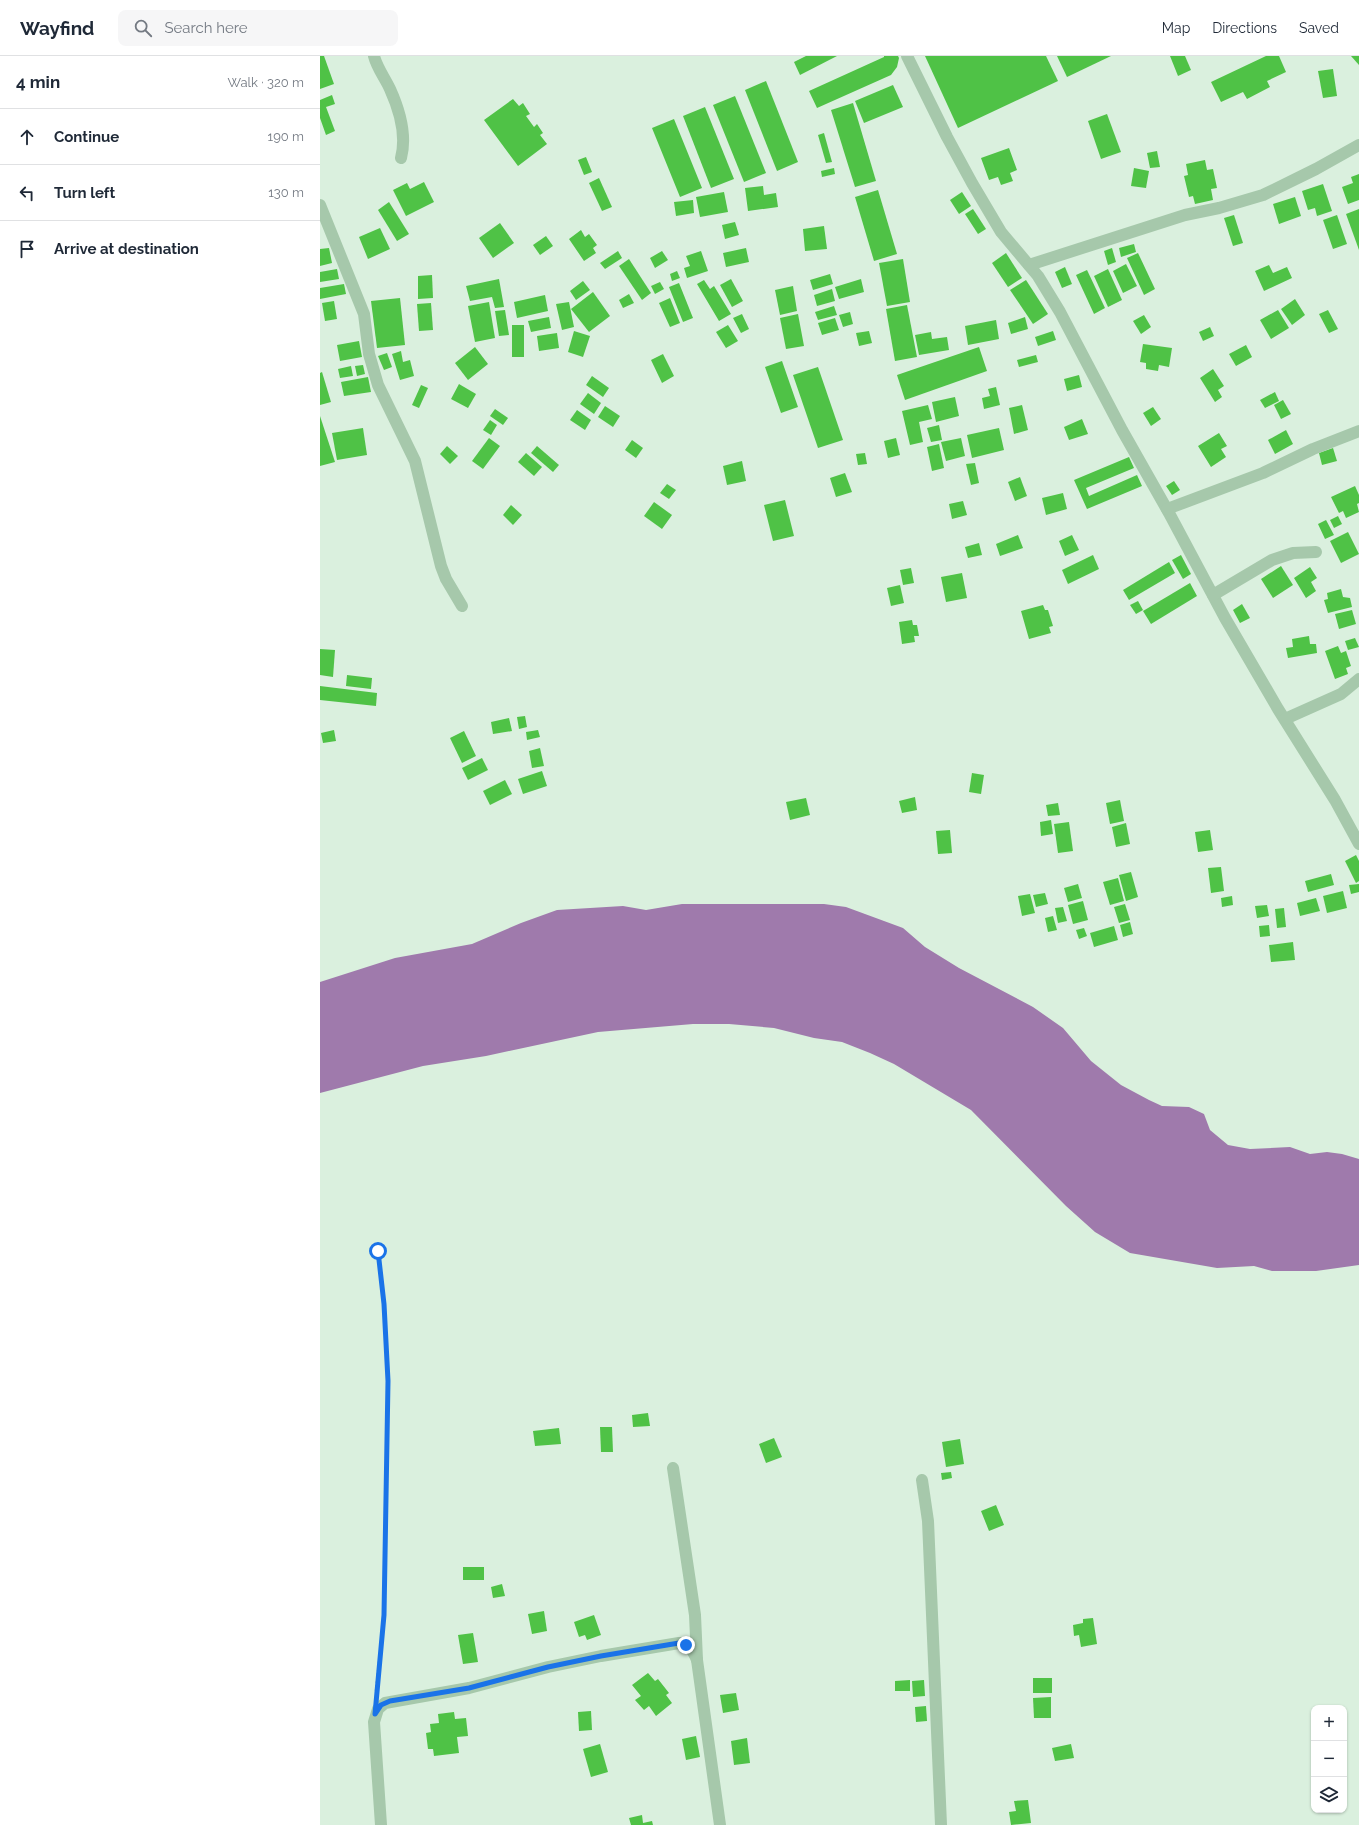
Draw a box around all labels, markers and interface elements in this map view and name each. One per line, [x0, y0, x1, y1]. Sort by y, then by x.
search box [118, 10, 398, 46]
text: Wayfind [20, 17, 94, 39]
icon: search [132, 17, 154, 39]
text: Search here [164, 19, 248, 37]
text: Map [1162, 20, 1190, 36]
text: Directions [1212, 20, 1277, 36]
text: Saved [1299, 20, 1339, 36]
text: 4 min [16, 72, 60, 92]
text: Walk · 320 m [228, 75, 304, 90]
icon: ahead [16, 126, 38, 148]
text: Continue [54, 128, 119, 146]
text: 190 m [268, 129, 304, 144]
icon: left [16, 182, 38, 204]
text: Turn left [54, 184, 115, 202]
text: 130 m [268, 185, 304, 200]
icon: arrive [16, 238, 38, 260]
text: Arrive at destination [54, 240, 199, 258]
route start [369, 1242, 387, 1260]
route end [677, 1636, 695, 1654]
map controls [1311, 1705, 1347, 1813]
button: + [1311, 1705, 1347, 1741]
button: − [1311, 1741, 1347, 1777]
button: layers [1311, 1777, 1347, 1813]

